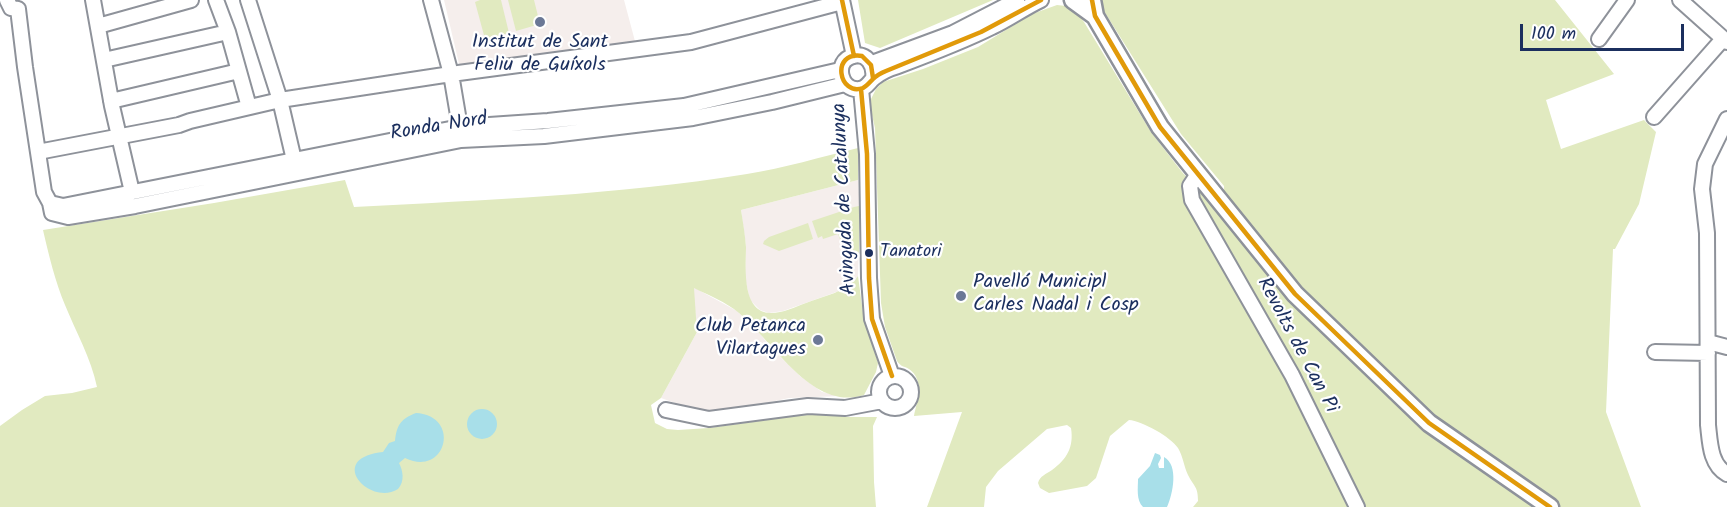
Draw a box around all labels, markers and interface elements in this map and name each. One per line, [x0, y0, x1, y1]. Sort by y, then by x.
scale bar [1523, 12, 1686, 50]
marker: Institut de Sant Feliu de Guíxols [533, 15, 547, 29]
text: 100 m [1531, 20, 1576, 49]
place label: Institut de Sant Feliu de Guíxols [472, 32, 608, 79]
street label: Avinguda de Catalunya [829, 103, 863, 295]
street label: Ronda Nord [389, 108, 489, 148]
place label: Tanatori [880, 242, 941, 264]
marker: Tanatori [863, 247, 875, 259]
place label: Pavelló Municipl Carles Nadal i Cosp [973, 272, 1139, 319]
street label: Revolts de Can Pi [1250, 274, 1342, 418]
marker: Pavelló Municipl Carles Nadal i Cosp [954, 289, 968, 303]
place label: Club Petanca Vilartagues [695, 316, 806, 363]
marker: Club Petanca Vilartagues [811, 333, 825, 347]

